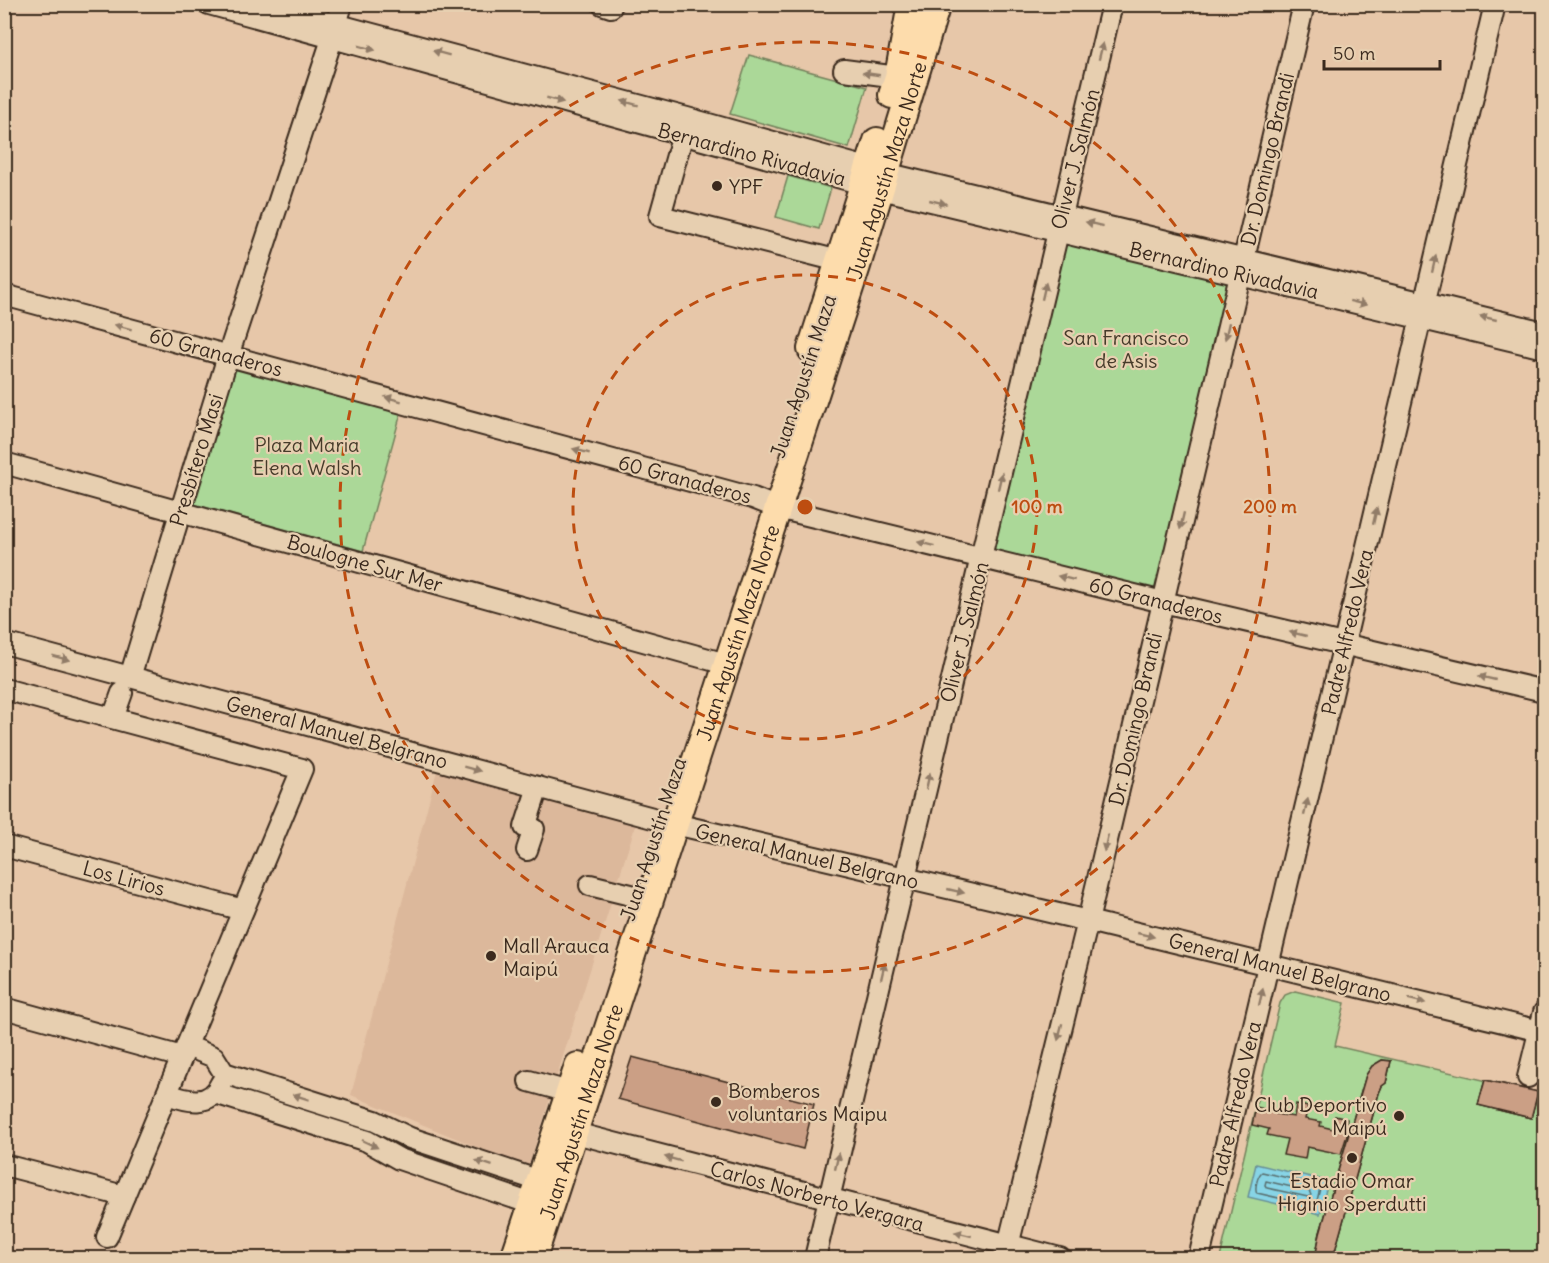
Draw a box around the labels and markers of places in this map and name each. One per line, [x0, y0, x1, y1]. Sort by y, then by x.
place label: YPF [729, 174, 763, 199]
marker: YPF [710, 179, 724, 193]
centre of rings [795, 497, 815, 517]
place label: Mall Arauca Maipú [503, 933, 609, 981]
marker: Mall Arauca Maipú [484, 949, 498, 963]
place label: Bomberos voluntarios Maipu [728, 1078, 887, 1126]
place label: Club Deportivo Maipú [1254, 1092, 1387, 1140]
marker: Bomberos voluntarios Maipu [709, 1095, 723, 1109]
marker: Club Deportivo Maipú [1392, 1109, 1406, 1123]
marker: Estadio Omar Higinio Sperdutti [1345, 1151, 1359, 1165]
place label: Estadio Omar Higinio Sperdutti [1277, 1168, 1427, 1216]

